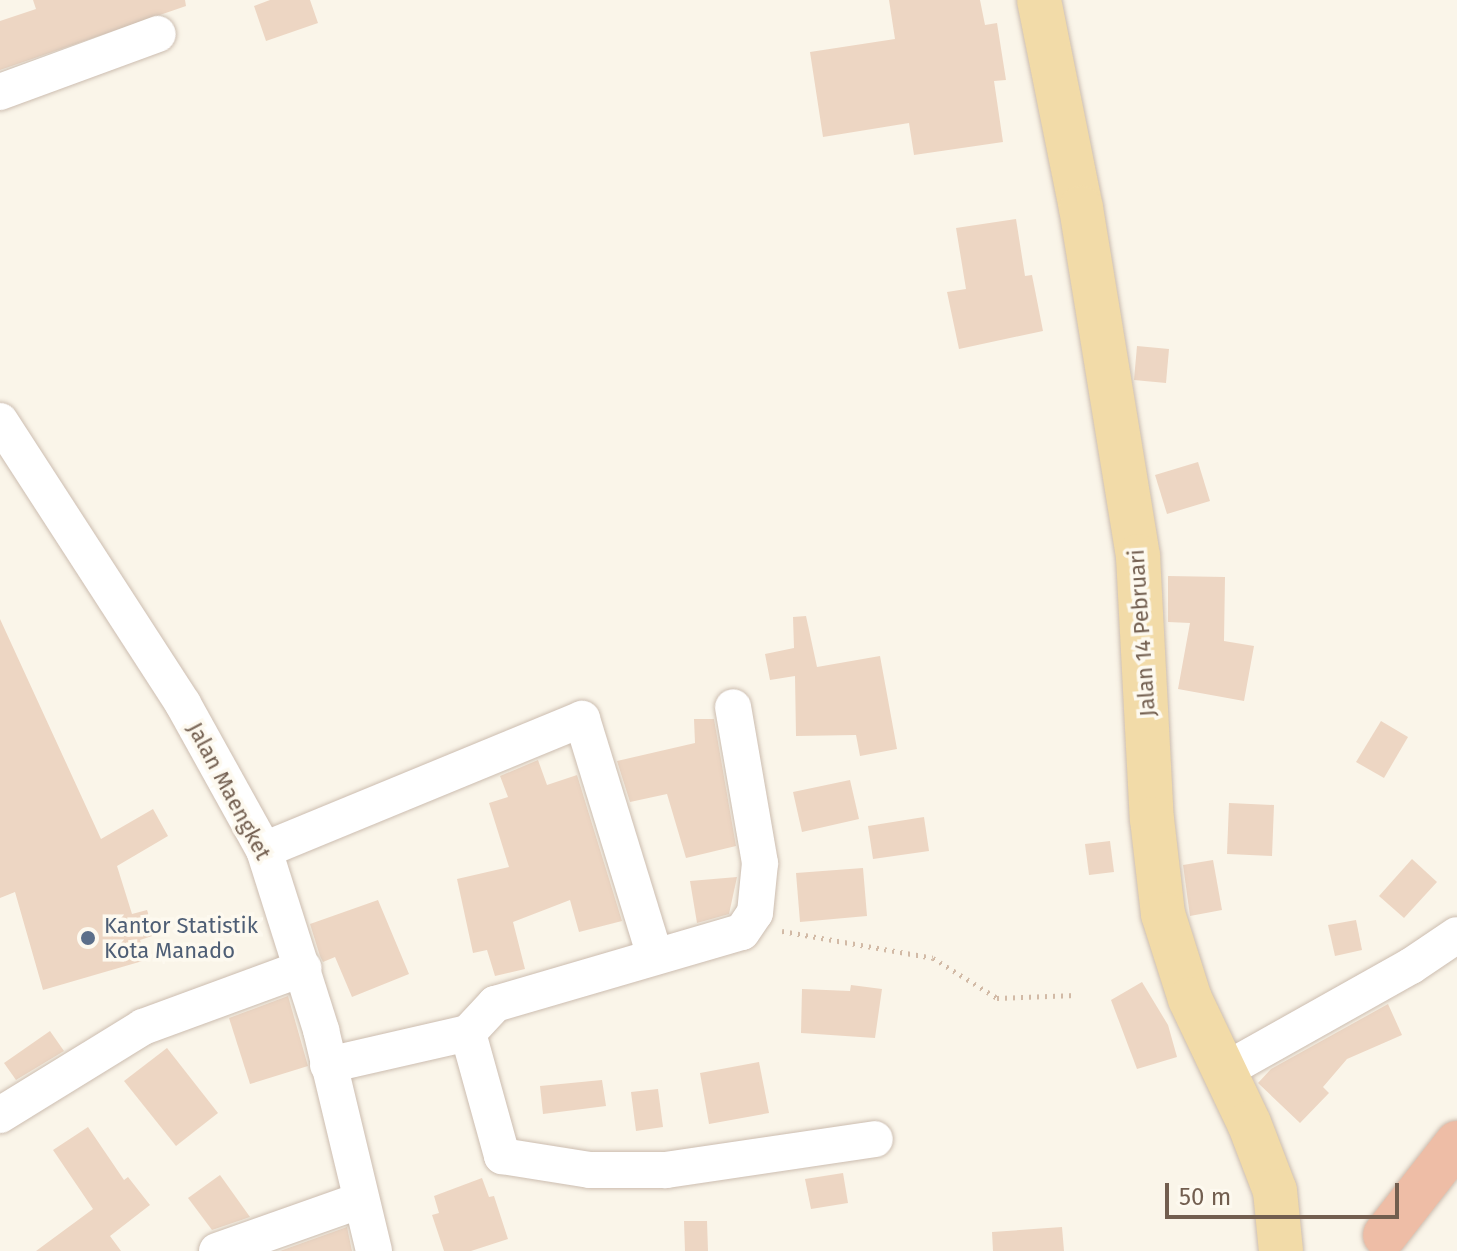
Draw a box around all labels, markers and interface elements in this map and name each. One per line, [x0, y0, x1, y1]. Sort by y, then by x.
street label: Jalan 14 Pebruari [1123, 548, 1161, 718]
street label: Jalan Maengket [182, 718, 276, 864]
place label: Kantor Statistik Kota Manado [104, 912, 258, 964]
marker: Kantor Statistik Kota Manado [79, 929, 97, 947]
scale bar [1169, 1167, 1403, 1217]
text: 50 m [1179, 1183, 1231, 1211]

